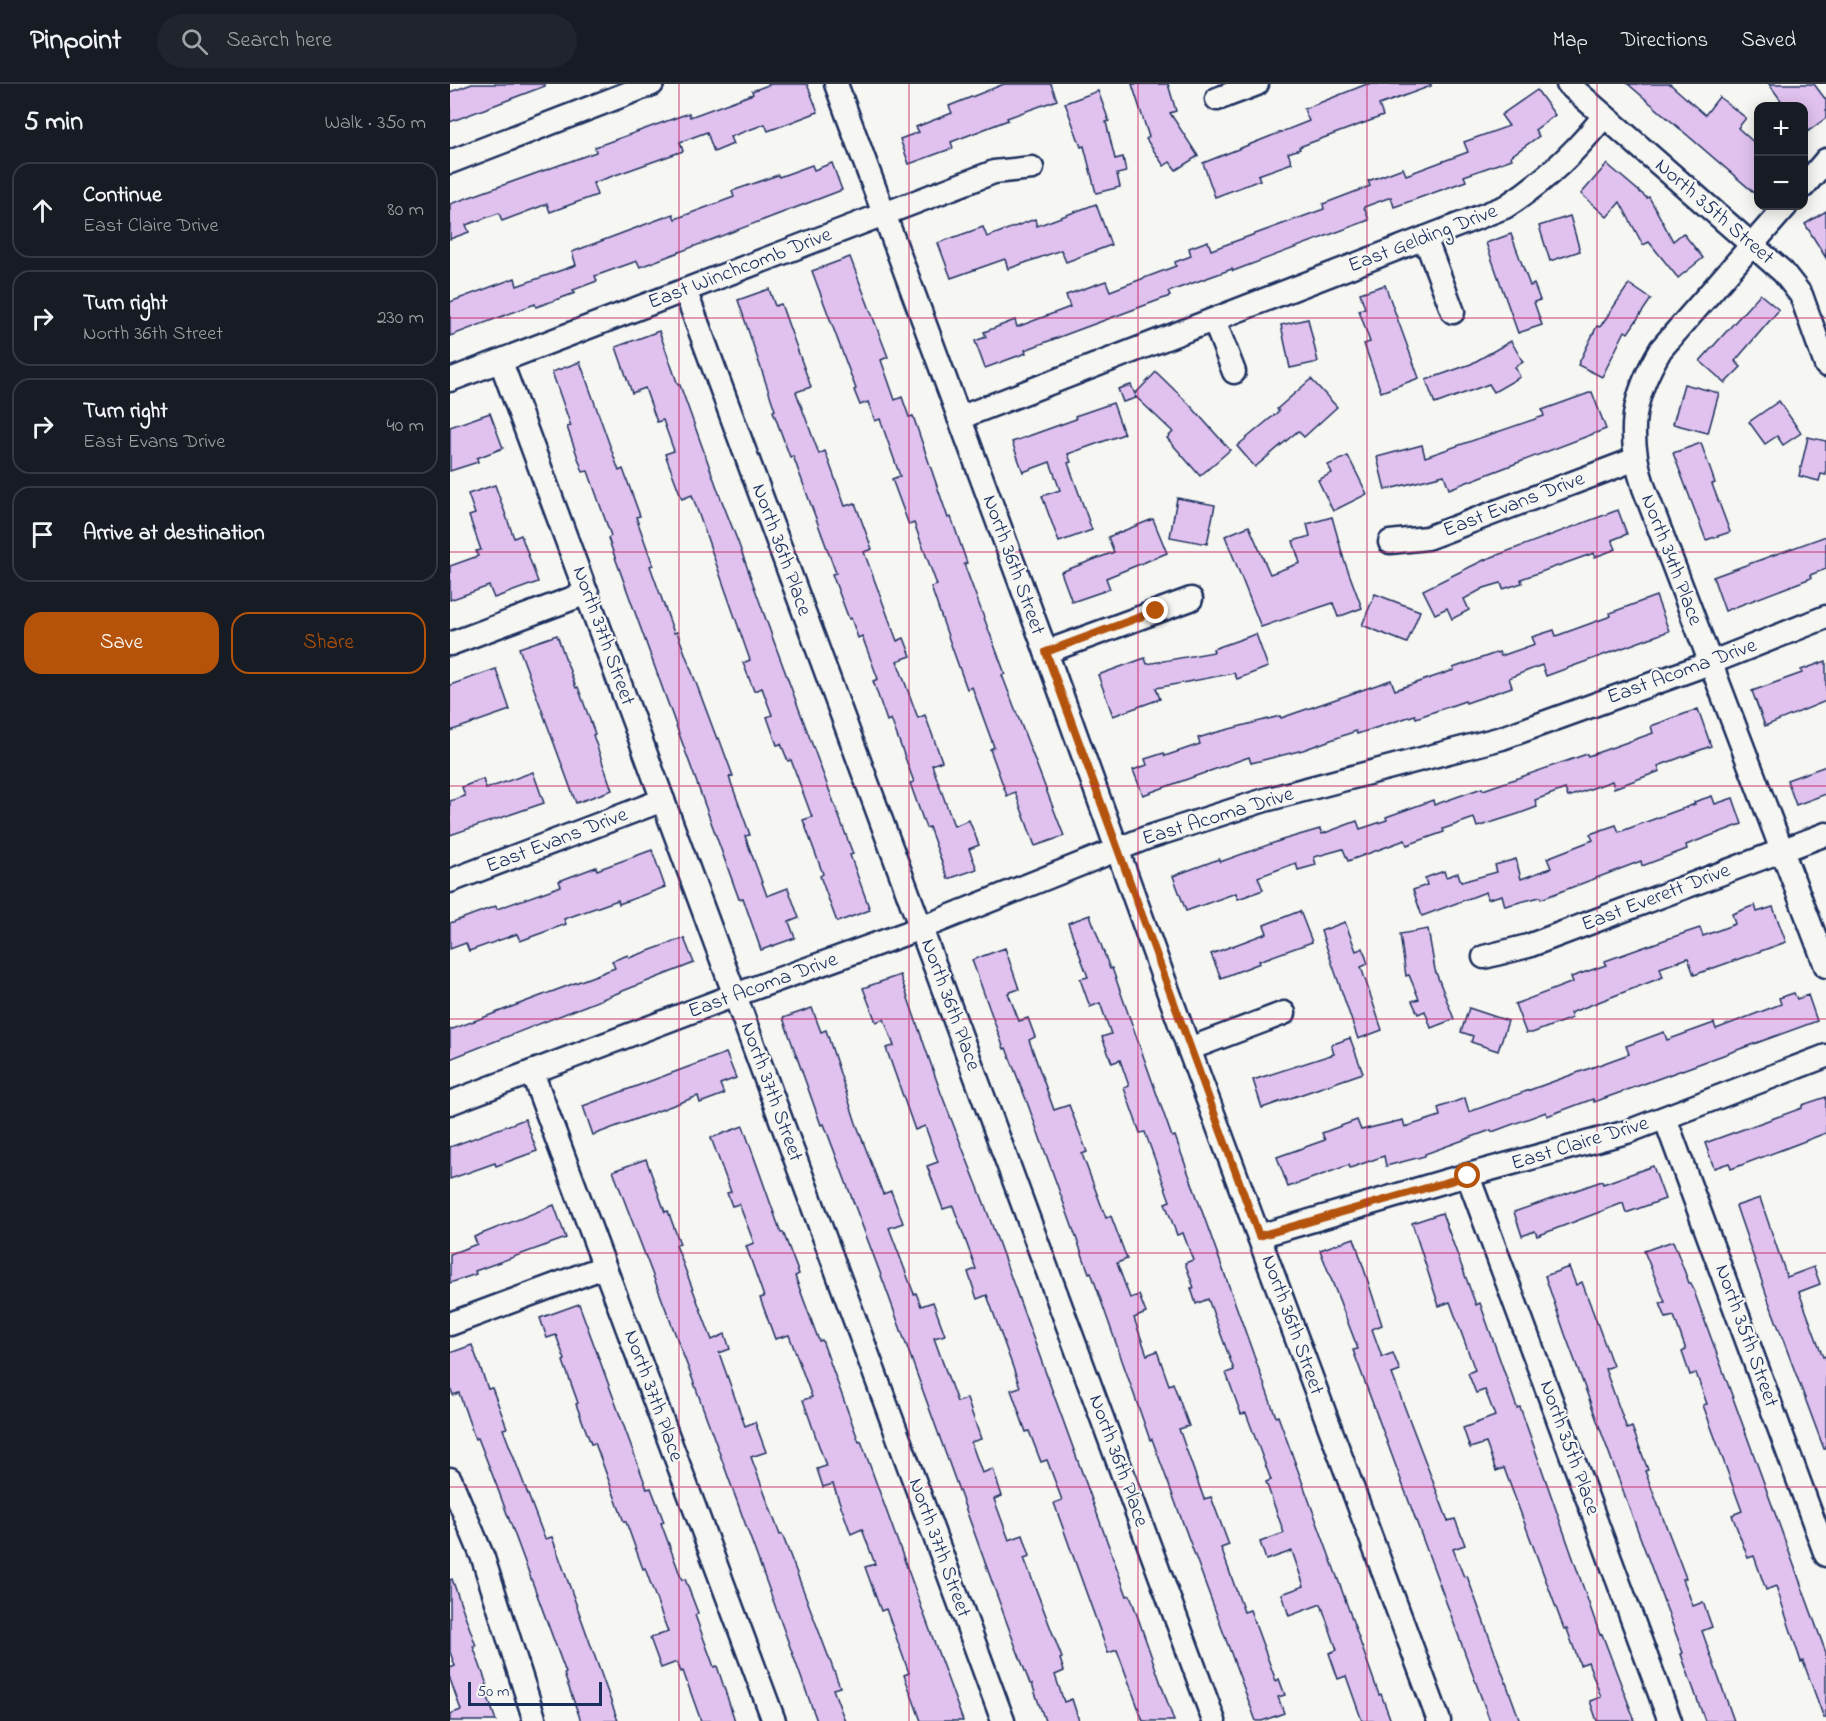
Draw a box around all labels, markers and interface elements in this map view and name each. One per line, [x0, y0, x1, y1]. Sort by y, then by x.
search box [157, 14, 577, 68]
text: Pinpoint [30, 21, 121, 62]
icon: search [178, 25, 211, 58]
text: Search here [226, 25, 332, 57]
text: Map [1552, 26, 1588, 56]
text: Directions [1621, 26, 1708, 56]
text: Saved [1741, 26, 1796, 56]
map controls [1754, 102, 1808, 210]
button: + [1754, 102, 1808, 156]
text: 5 min [24, 104, 83, 142]
text: Walk · 350 m [324, 109, 426, 138]
street label: North 35th Street [1648, 152, 1780, 272]
button: − [1754, 156, 1808, 210]
text: Continue [83, 180, 162, 212]
icon: ahead [26, 194, 59, 227]
text: 80 m [387, 196, 424, 225]
street label: East Gelding Drive [1344, 197, 1503, 283]
text: East Claire Drive [83, 212, 218, 241]
street label: East Winchcomb Drive [644, 220, 837, 318]
text: Turn right [83, 288, 168, 320]
icon: right [26, 302, 59, 335]
text: 230 m [377, 304, 424, 333]
text: North 36th Street [83, 320, 223, 349]
text: Turn right [83, 396, 168, 428]
icon: right [26, 410, 59, 443]
text: 40 m [387, 412, 424, 441]
text: East Evans Drive [83, 428, 225, 457]
street label: East Evans Drive [1439, 464, 1590, 546]
street label: North 36th Place [743, 480, 819, 621]
street label: North 34th Place [1632, 490, 1710, 630]
street label: North 36th Street [974, 491, 1052, 639]
icon: arrive [26, 518, 59, 551]
text: Arrive at destination [83, 518, 265, 550]
street label: North 37th Street [564, 562, 642, 710]
route end [1142, 597, 1168, 623]
button: Save [24, 612, 219, 674]
button: Share [231, 612, 426, 674]
street label: East Acoma Drive [1603, 631, 1761, 713]
street label: East Acoma Drive [1139, 780, 1298, 854]
street label: East Evans Drive [482, 800, 633, 882]
street label: East Everett Drive [1577, 856, 1735, 940]
street label: North 36th Place [912, 935, 988, 1076]
street label: East Acoma Drive [684, 945, 842, 1027]
street label: North 37th Street [732, 1018, 810, 1166]
street label: East Claire Drive [1508, 1109, 1653, 1179]
route start [1454, 1162, 1480, 1188]
street label: North 36th Street [1253, 1251, 1331, 1399]
street label: North 35th Street [1706, 1260, 1786, 1412]
street label: North 37th Place [615, 1326, 691, 1467]
street label: North 35th Place [1531, 1376, 1607, 1520]
street label: North 36th Place [1080, 1391, 1156, 1532]
street label: North 37th Street [900, 1474, 978, 1622]
scale bar [468, 1679, 602, 1706]
text: 50 m [477, 1680, 509, 1704]

